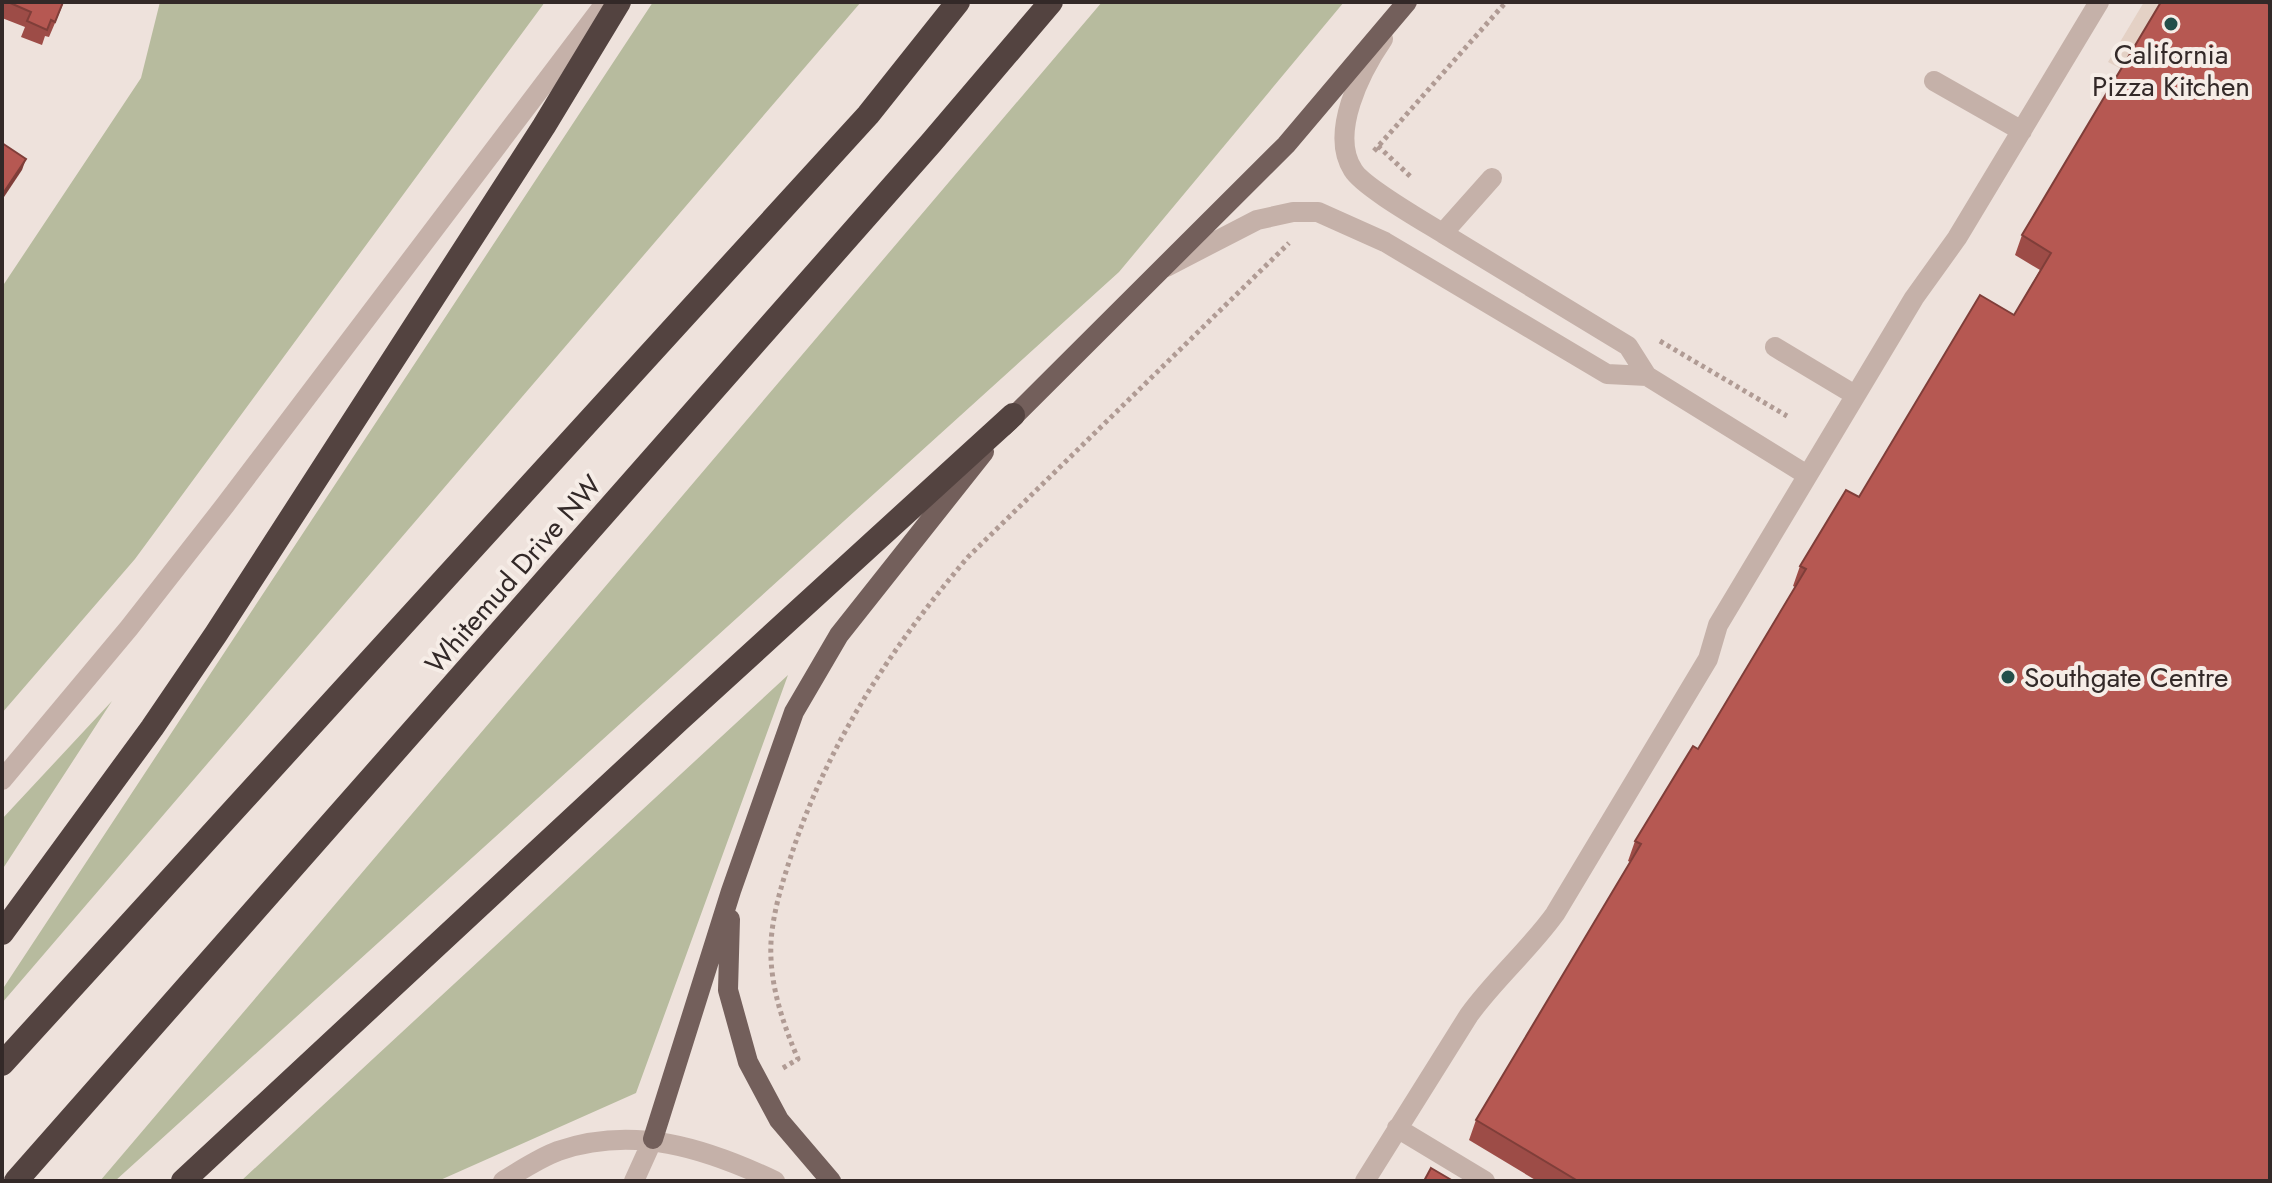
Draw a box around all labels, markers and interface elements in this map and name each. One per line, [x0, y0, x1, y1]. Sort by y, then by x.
marker: California Pizza Kitchen [2162, 15, 2180, 33]
place label: California Pizza Kitchen [2092, 34, 2250, 107]
street label: Whitemud Drive NW [415, 466, 612, 683]
place label: Southgate Centre [2024, 657, 2228, 698]
marker: Southgate Centre [1999, 668, 2017, 686]

